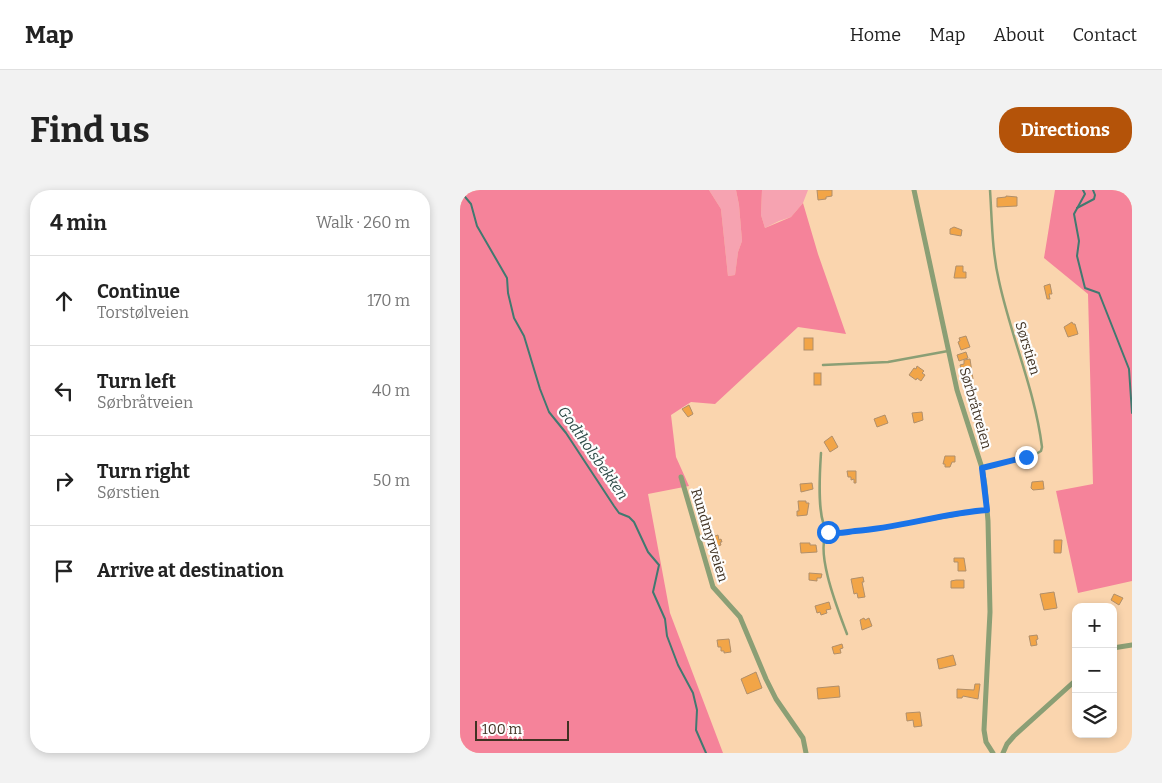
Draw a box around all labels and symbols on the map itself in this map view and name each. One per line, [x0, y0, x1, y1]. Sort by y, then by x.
street label: Sørstien [1011, 319, 1044, 377]
street label: Sørbråtveien [956, 365, 995, 451]
water label: Godtholsbekken [554, 403, 632, 503]
route end [1015, 446, 1038, 469]
street label: Rundmyrveien [687, 486, 732, 584]
route start [817, 521, 840, 544]
scale bar [475, 718, 569, 741]

